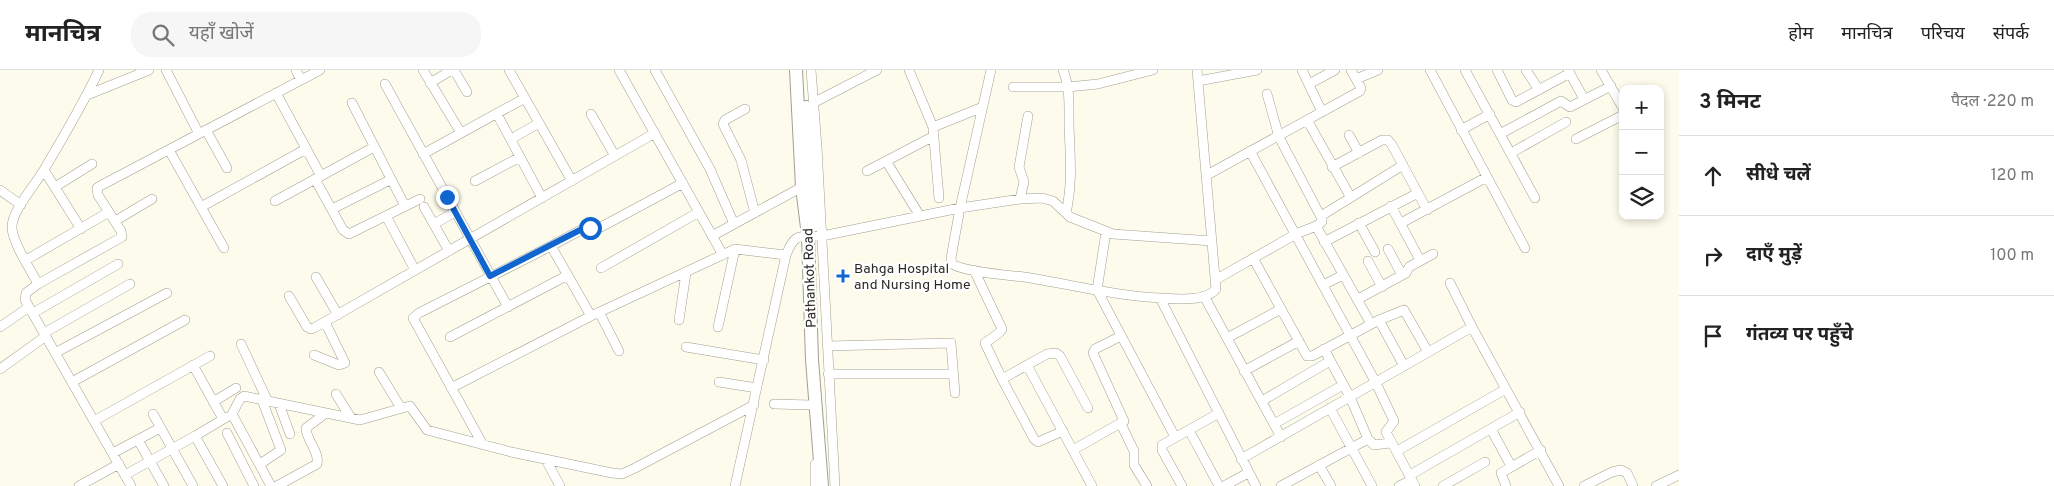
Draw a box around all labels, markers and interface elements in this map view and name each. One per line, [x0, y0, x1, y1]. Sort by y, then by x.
search box [131, 12, 481, 57]
text: मानचित्र [25, 20, 101, 50]
icon: search [149, 21, 177, 49]
text: यहाँ खोजें [189, 22, 254, 46]
text: होम [1788, 23, 1813, 46]
text: मानचित्र [1841, 23, 1893, 46]
text: परिचय [1921, 23, 1965, 46]
text: संपर्क [1993, 23, 2029, 46]
map controls [1619, 85, 1664, 220]
button: + [1619, 85, 1664, 130]
text: 3 मिनट [1699, 89, 1761, 116]
text: पैदल · 220 m [1951, 92, 2034, 112]
button: − [1619, 130, 1664, 175]
icon: ahead [1699, 162, 1727, 190]
text: सीधे चलें [1746, 163, 1811, 187]
text: 120 m [1991, 166, 2034, 186]
button: layers [1619, 175, 1664, 220]
route end [436, 186, 459, 209]
route start [579, 217, 602, 240]
street label: Pathankot Road [800, 228, 821, 328]
icon: right [1699, 242, 1727, 270]
text: दाएँ मुड़ें [1746, 243, 1802, 267]
text: 100 m [1990, 246, 2034, 266]
place label: Bahga Hospital and Nursing Home [854, 261, 971, 294]
marker: Bahga Hospital and Nursing Home [836, 269, 850, 283]
icon: arrive [1699, 322, 1727, 350]
text: गंतव्य पर पहुँचे [1746, 323, 1853, 347]

